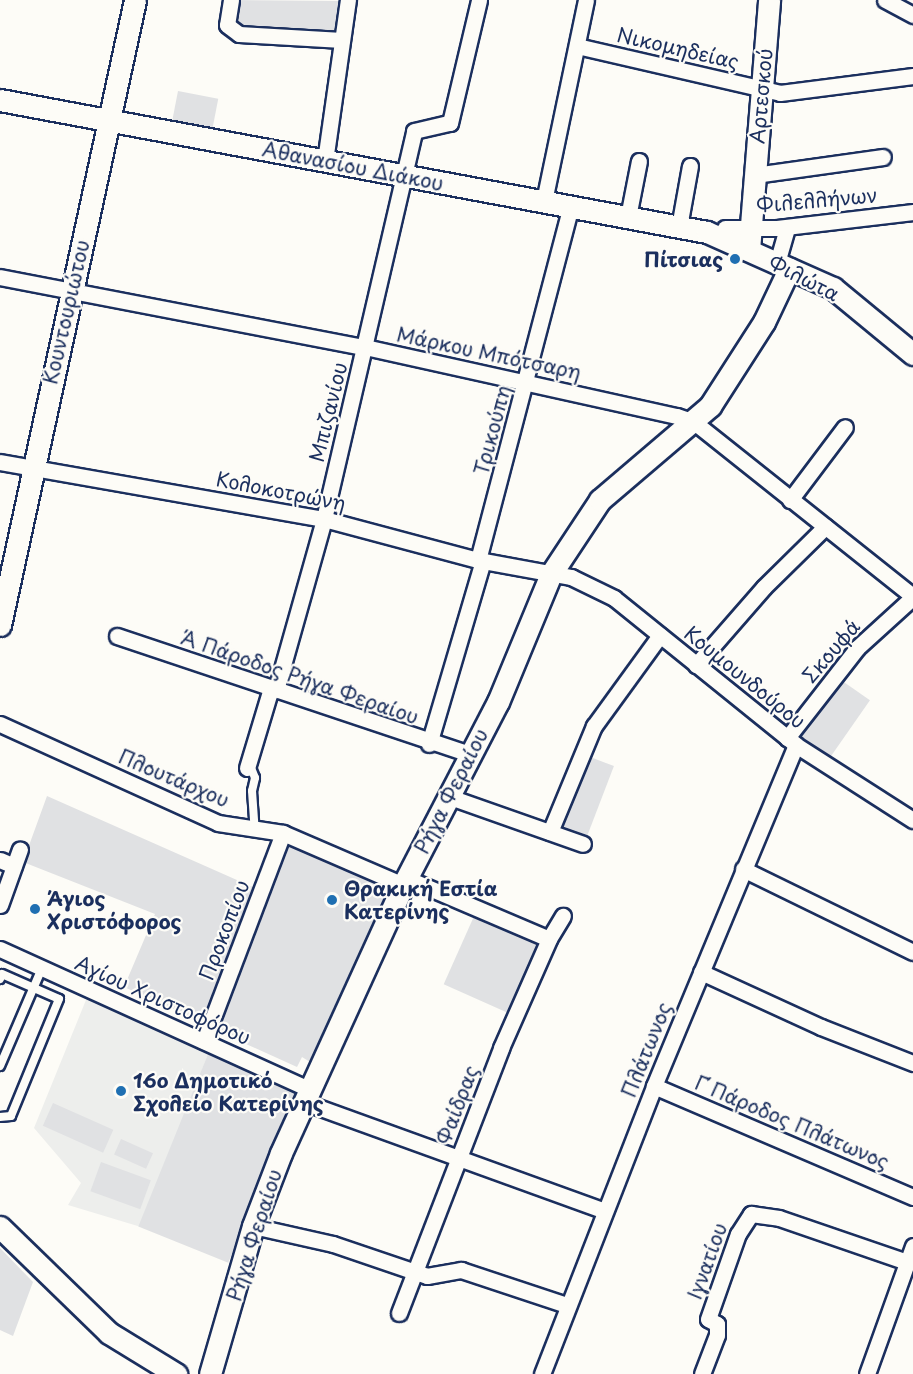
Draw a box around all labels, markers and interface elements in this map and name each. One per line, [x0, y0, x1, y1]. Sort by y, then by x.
street label: Νικομηδείας [615, 22, 741, 74]
street label: Αρτεσκού [745, 47, 777, 145]
street label: Αθανασίου Διάκου [261, 137, 445, 195]
street label: Φιλελλήνων [755, 183, 879, 217]
street label: Κουντουριώτου [38, 237, 94, 387]
place label: Πίτσιας [644, 247, 723, 271]
street label: Φιλώτα [765, 250, 843, 306]
marker: Πίτσιας [728, 252, 742, 266]
street label: Μάρκου Μπότσαρη [394, 322, 584, 384]
street label: Μπιζανίου [304, 360, 352, 464]
street label: Τρικούπη [469, 382, 515, 478]
street label: Κολοκοτρώνη [214, 467, 348, 515]
street label: Σκουφά [797, 615, 865, 687]
street label: Κουμουνδούρου [680, 621, 810, 733]
street label: Α΄ Πάροδος Ρήγα Φεραίου [178, 625, 422, 729]
street label: Ρήγα Φεραίου [409, 724, 493, 858]
street label: Πλουτάρχου [115, 744, 233, 812]
place label: Θρακική Εστία Κατερίνης [344, 876, 498, 923]
street label: Προκοπίου [194, 877, 254, 983]
place label: Άγιος Χριστόφορος [47, 886, 181, 933]
marker: Θρακική Εστία Κατερίνης [325, 893, 339, 907]
marker: Άγιος Χριστόφορος [28, 902, 42, 916]
street label: Αγίου Χριστοφόρου [72, 951, 254, 1049]
street label: Πλάτωνος [616, 999, 676, 1101]
street label: Φαίδρας [431, 1062, 483, 1148]
place label: 16ο Δημοτικό Σχολείο Κατερίνης [133, 1068, 324, 1115]
street label: Γ΄ Πάροδος Πλάτωνος [691, 1070, 893, 1174]
marker: 16ο Δημοτικό Σχολείο Κατερίνης [114, 1084, 128, 1098]
street label: Ρήγα Φεραίου [221, 1166, 287, 1304]
street label: Ιγνατίου [682, 1219, 732, 1303]

